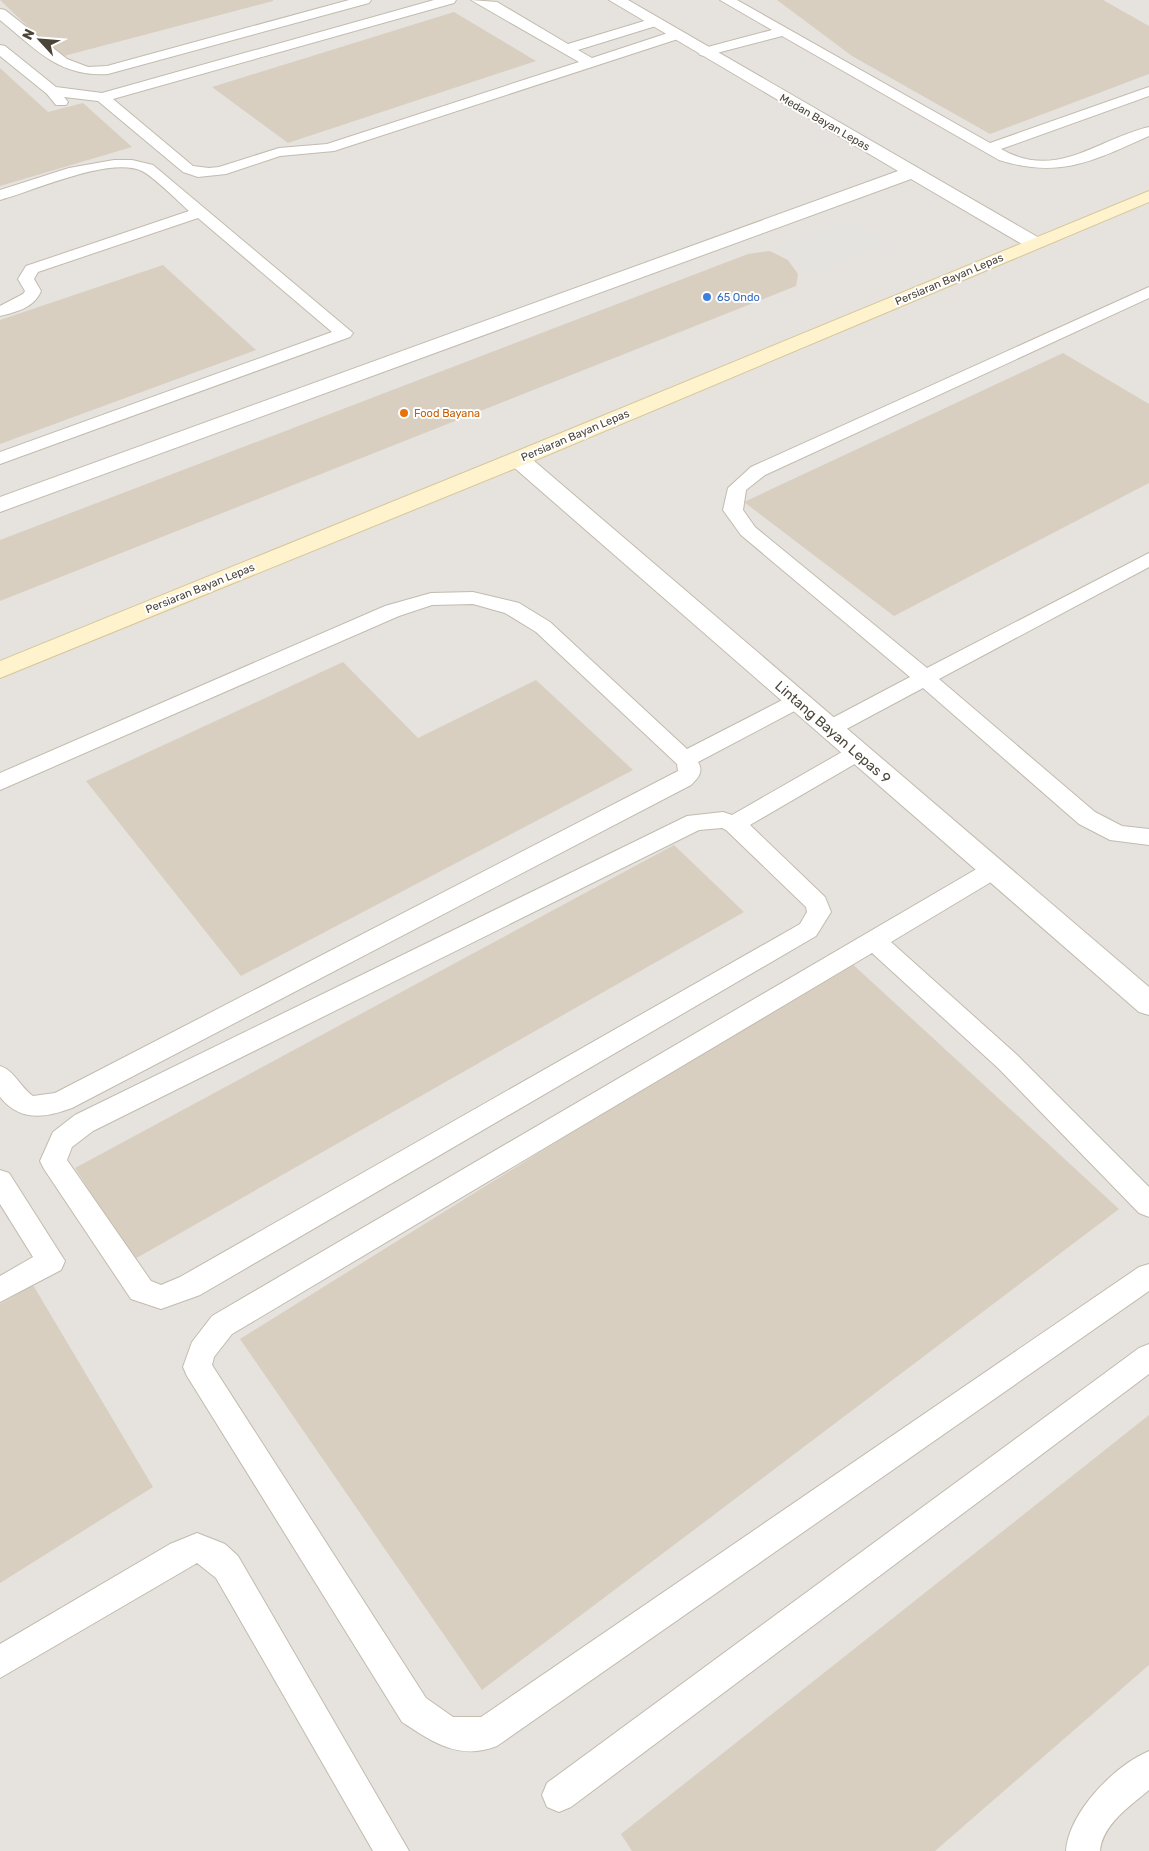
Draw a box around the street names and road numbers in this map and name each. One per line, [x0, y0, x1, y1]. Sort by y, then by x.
street label: Medan Bayan Lepas [777, 91, 872, 154]
street label: Persiaran Bayan Lepas [893, 251, 1006, 308]
street label: Persiaran Bayan Lepas [519, 407, 632, 464]
street label: Persiaran Bayan Lepas [144, 561, 257, 616]
street label: Lintang Bayan Lepas 9 [771, 678, 894, 787]

